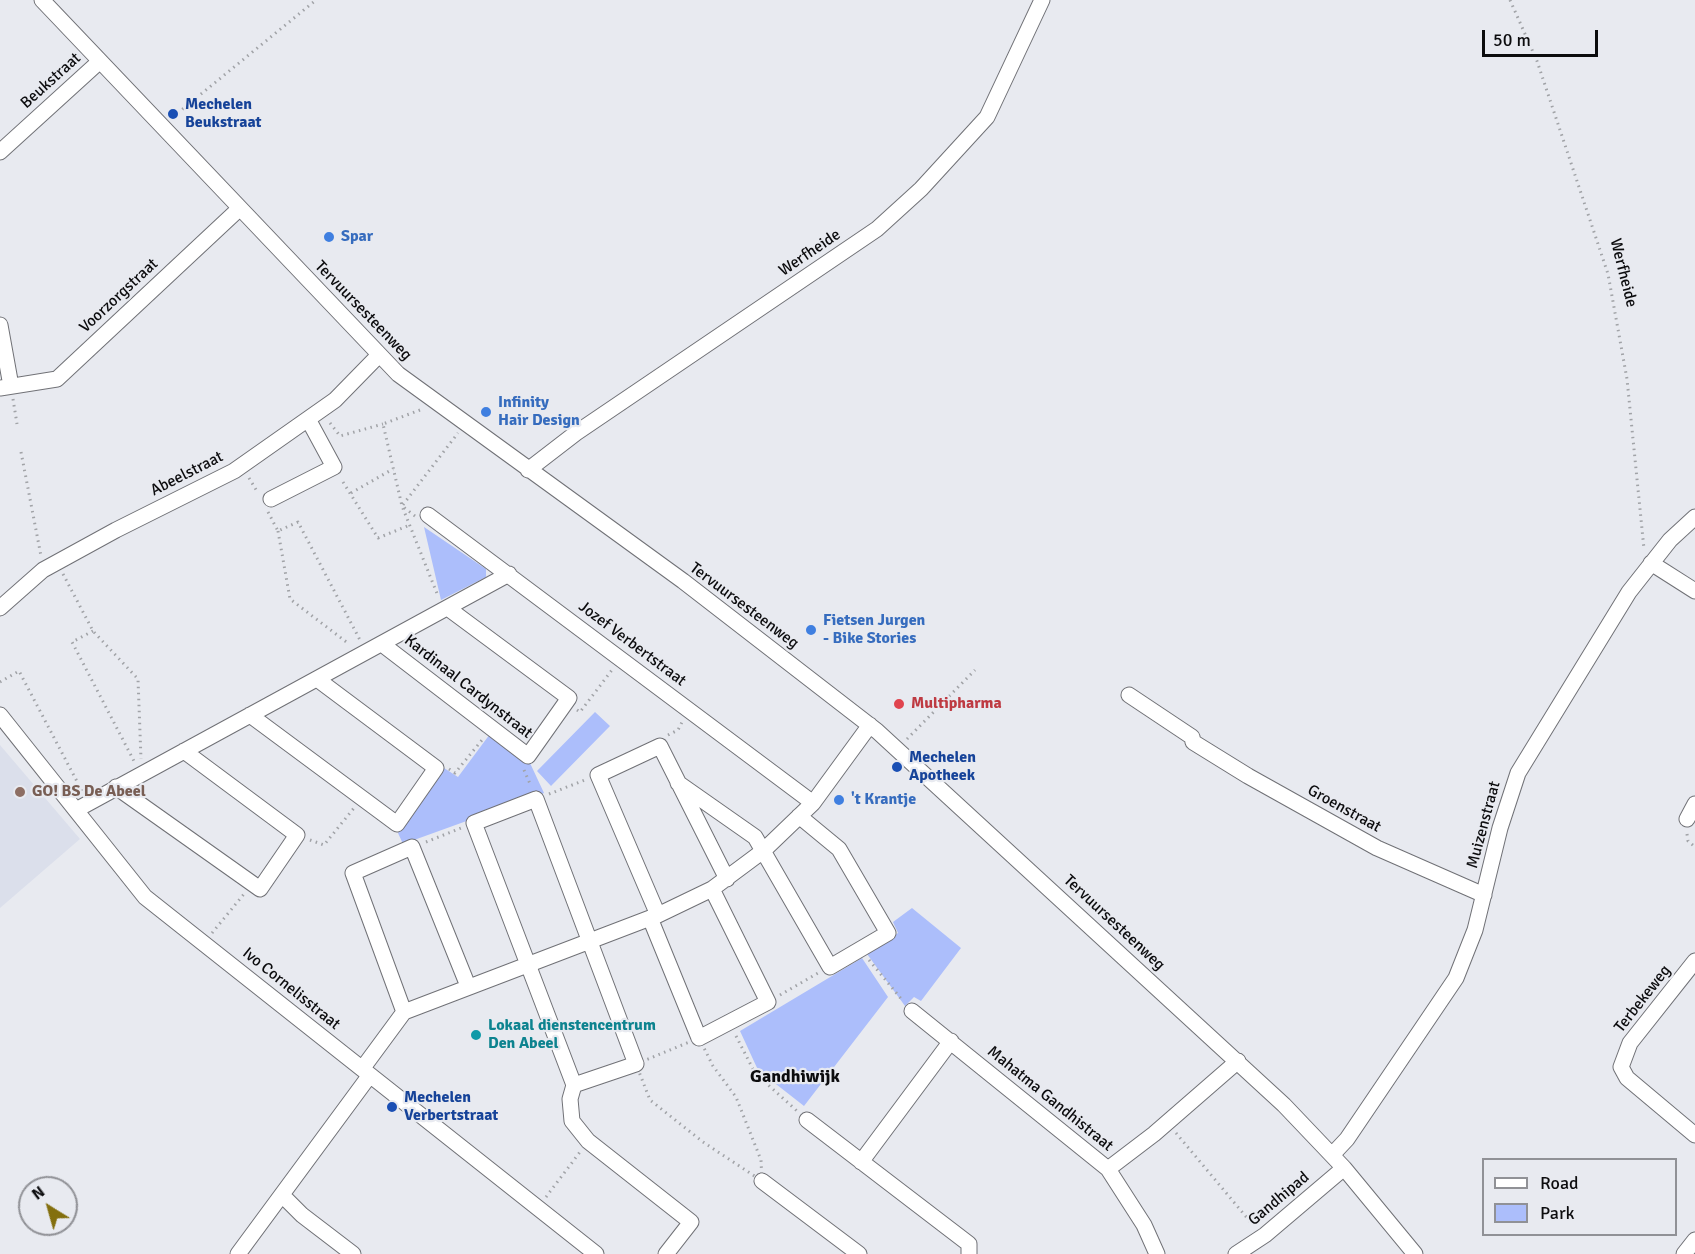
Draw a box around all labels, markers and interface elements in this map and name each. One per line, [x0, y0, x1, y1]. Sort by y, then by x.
scale bar [1485, 18, 1600, 56]
text: 50 m [1493, 29, 1531, 51]
street label: Beukstraat [17, 49, 85, 113]
place label: Mechelen Beukstraat [185, 95, 261, 133]
marker: Mechelen Beukstraat [166, 107, 180, 121]
street label: Werfheide [776, 225, 844, 281]
place label: Spar [341, 227, 373, 247]
marker: Spar [322, 230, 336, 244]
street label: Werfheide [1605, 237, 1641, 309]
street label: Voorzorgstraat [76, 255, 162, 337]
street label: Tervuursesteenweg [310, 257, 416, 365]
place label: Infinity Hair Design [498, 393, 580, 431]
marker: Infinity Hair Design [479, 405, 493, 419]
street label: Abeelstraat [147, 448, 227, 500]
street label: Tervuursesteenweg [686, 559, 802, 653]
street label: Jozef Verbertstraat [574, 597, 690, 691]
place label: Fietsen Jurgen - Bike Stories [823, 611, 925, 649]
marker: Fietsen Jurgen - Bike Stories [804, 623, 818, 637]
street label: Kardinaal Cardynstraat [400, 631, 536, 743]
place label: Multipharma [911, 694, 1002, 714]
marker: Multipharma [892, 697, 906, 711]
place label: Mechelen Apotheek [909, 748, 976, 786]
marker: Mechelen Apotheek [890, 760, 904, 774]
street label: Muizenstraat [1463, 779, 1505, 871]
street label: Groenstraat [1304, 781, 1384, 837]
place label: GO! BS De Abeel [32, 782, 146, 802]
marker: GO! BS De Abeel [13, 785, 27, 799]
place label: 't Krantje [851, 790, 916, 810]
marker: 't Krantje [832, 793, 846, 807]
street label: Tervuursesteenweg [1059, 871, 1169, 975]
street label: Ivo Cornelisstraat [238, 944, 344, 1034]
street label: Terbekeweg [1611, 961, 1675, 1037]
place label: Lokaal dienstencentrum Den Abeel [488, 1016, 656, 1054]
marker: Lokaal dienstencentrum Den Abeel [469, 1028, 483, 1042]
street label: Mahatma Gandhistraat [983, 1042, 1117, 1156]
district label: Gandhiwijk [750, 1066, 840, 1088]
place label: Mechelen Verbertstraat [404, 1088, 498, 1126]
marker: Mechelen Verbertstraat [385, 1100, 399, 1114]
legend [1482, 1158, 1677, 1236]
street label: Gandhipad [1245, 1168, 1313, 1230]
text: Road [1540, 1172, 1579, 1194]
north arrow [18, 1176, 78, 1236]
text: N [28, 1182, 49, 1205]
text: Park [1540, 1202, 1575, 1224]

